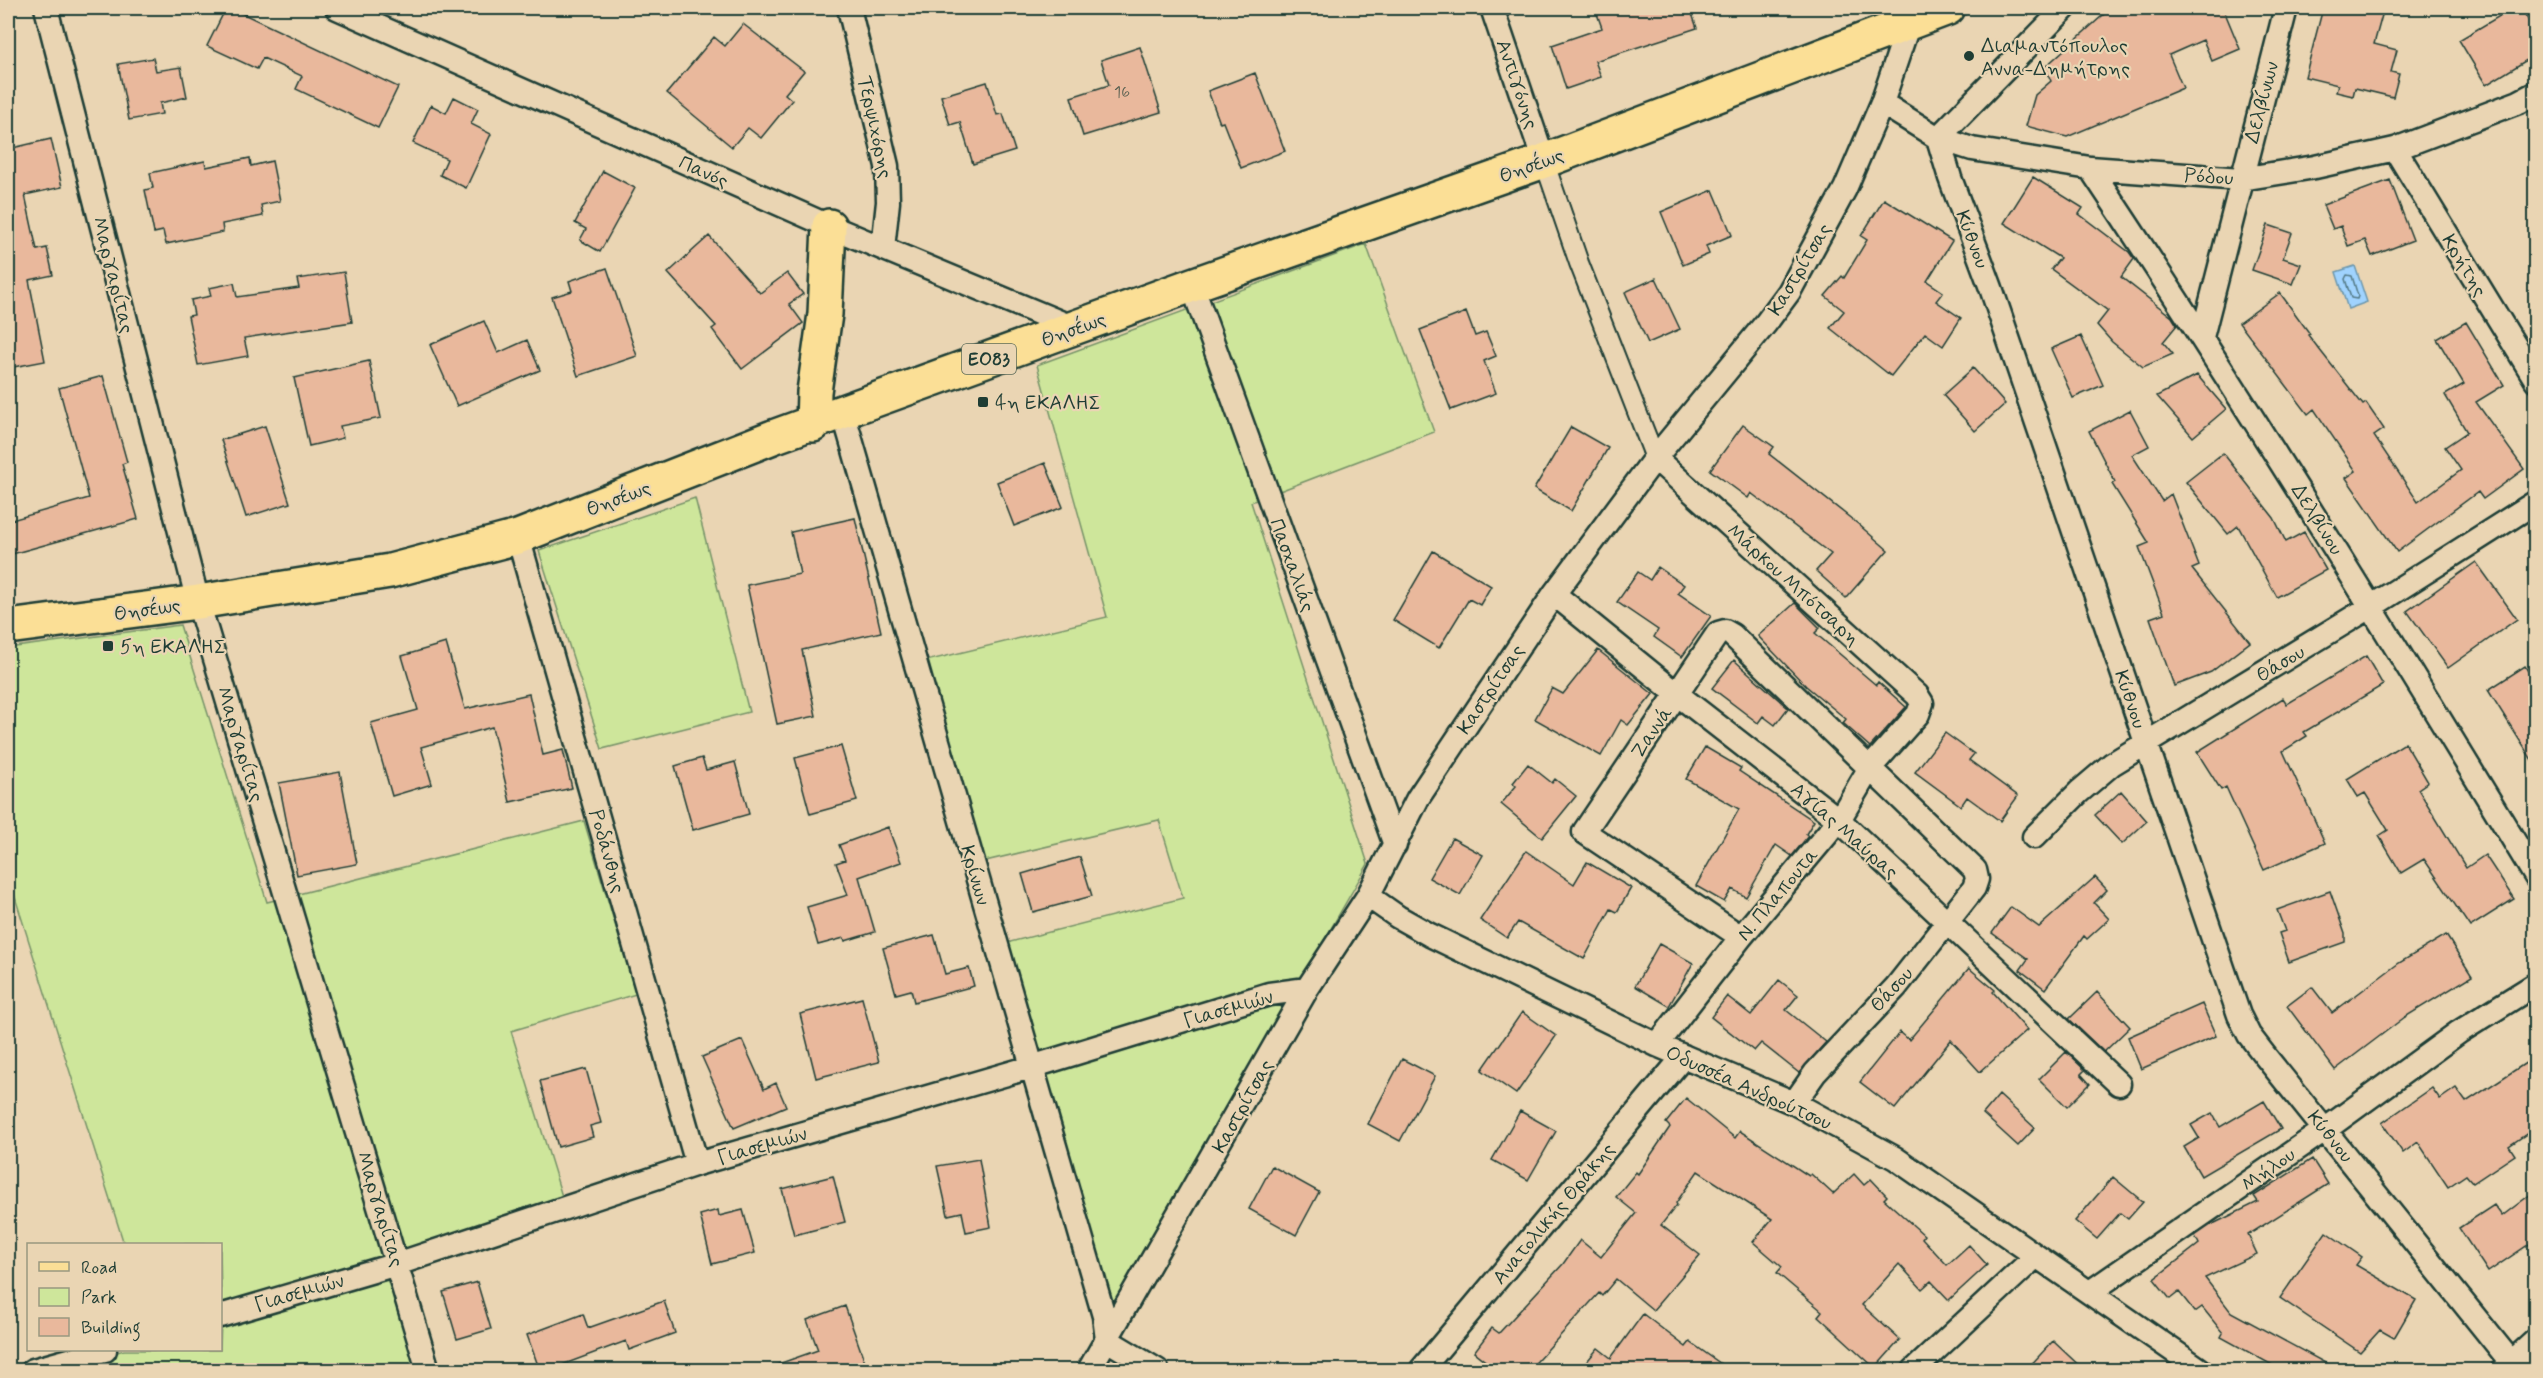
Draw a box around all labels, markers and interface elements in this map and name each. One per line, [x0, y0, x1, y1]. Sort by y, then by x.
place label: Διαμαντόπουλος Αννα-Δημήτρης [1981, 33, 2130, 83]
street label: Αντιγόνης [1489, 36, 1545, 133]
marker: Διαμαντόπουλος Αννα-Δημήτρης [1962, 49, 1976, 63]
street label: Δελβίνων [2239, 58, 2286, 146]
street label: Τερψιχόρης [851, 74, 899, 181]
house number: 16 [1114, 82, 1130, 103]
street label: Θησέως [1495, 142, 1568, 191]
street label: Πανός [674, 150, 733, 195]
street label: Ρόδου [2183, 162, 2234, 193]
street label: Κύθνου [1948, 207, 1995, 273]
street label: Μαργαρίτας [85, 214, 140, 337]
street label: Καστρίτσας [1762, 218, 1839, 321]
street label: Κρήτης [2435, 229, 2493, 302]
street label: Θησέως [1037, 306, 1110, 355]
road number: ΕΟ83 [962, 344, 1016, 374]
place label: 4η ΕΚΑΛΗΣ [995, 390, 1101, 417]
marker: 4η ΕΚΑΛΗΣ [976, 395, 990, 409]
street label: Θησέως [582, 475, 655, 524]
street label: Δελβίνου [2284, 479, 2349, 561]
street label: Πασχαλιάς [1262, 515, 1321, 616]
street label: Μάρκου Μπότσαρη [1720, 518, 1866, 652]
street label: Θησέως [112, 592, 183, 629]
place label: 5η ΕΚΑΛΗΣ [120, 634, 226, 661]
marker: 5η ΕΚΑΛΗΣ [101, 639, 115, 653]
street label: Καστρίτσας [1451, 639, 1531, 740]
street label: Θάσου [2251, 639, 2310, 689]
street label: Κύθνου [2107, 667, 2152, 732]
street label: Μαργαρίτας [209, 683, 270, 806]
street label: Ζαννά [1625, 701, 1680, 764]
street label: Αγίας Μαύρας [1784, 777, 1904, 886]
street label: Ροδάνθης [582, 806, 631, 897]
street label: Κρίνων [953, 842, 996, 909]
street label: Ν. Πλαπουτα [1731, 843, 1825, 947]
street label: Θάσου [1864, 961, 1920, 1019]
street label: Γιασεμιών [1180, 984, 1277, 1035]
street label: Οδυσσέα Ανδρούτσου [1661, 1040, 1836, 1137]
street label: Καστρίτσας [1206, 1055, 1280, 1158]
street label: Κύθνου [2300, 1105, 2359, 1169]
street label: Γιασεμιών [714, 1121, 811, 1172]
street label: Ανατολικής Θράκης [1487, 1137, 1622, 1291]
street label: Μήλου [2236, 1142, 2301, 1199]
street label: Μαργαρίτας [349, 1148, 410, 1271]
legend [27, 1243, 222, 1351]
text: Road [81, 1256, 117, 1280]
street label: Γιασεμιών [251, 1268, 348, 1319]
text: Park [81, 1286, 117, 1310]
text: Building [81, 1316, 141, 1342]

